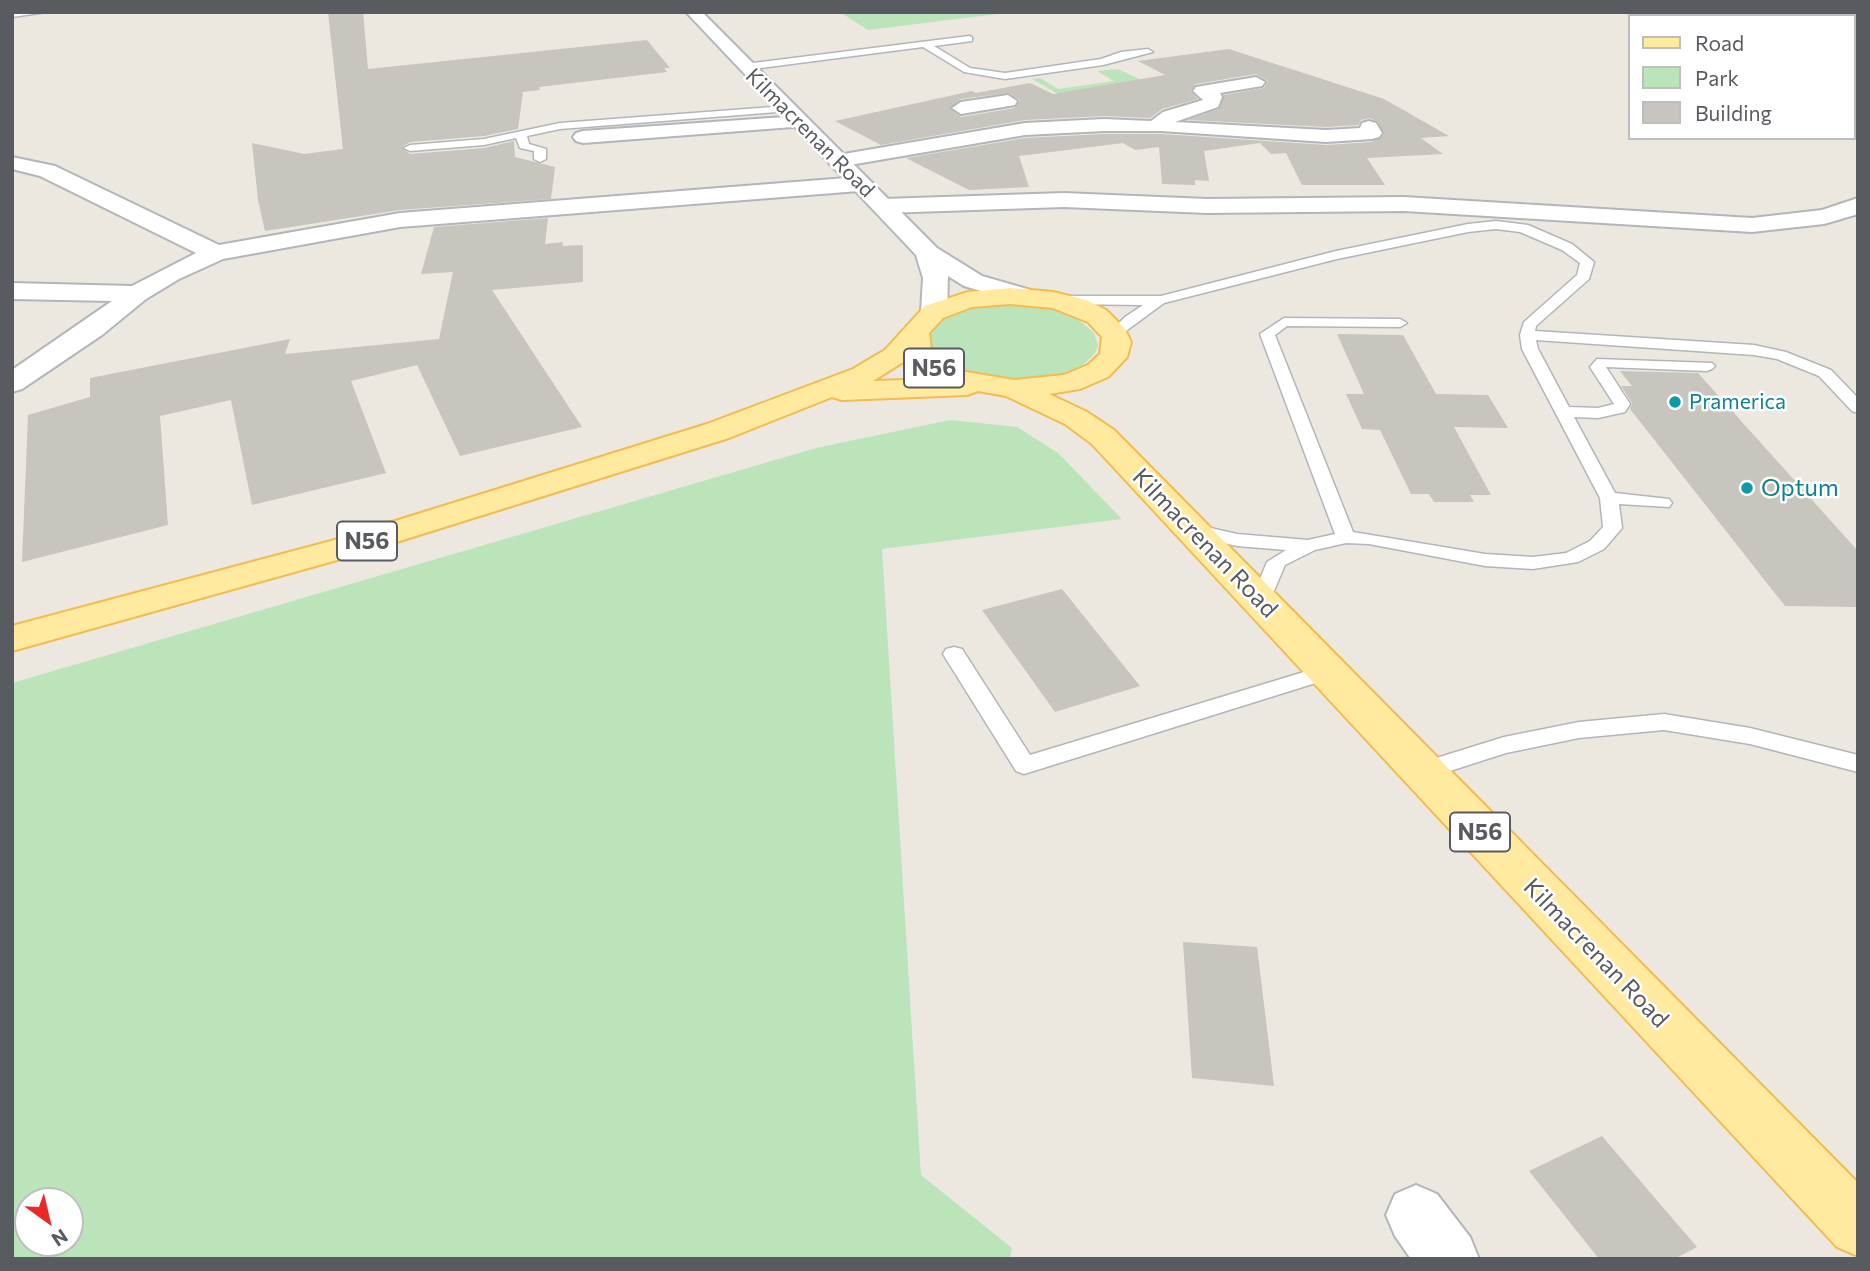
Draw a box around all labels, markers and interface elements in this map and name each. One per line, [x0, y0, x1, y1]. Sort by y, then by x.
legend [1629, 14, 1856, 140]
text: Road [1695, 30, 1744, 55]
street label: Kilmacrenan Road [740, 63, 880, 203]
text: Park [1695, 65, 1739, 90]
text: Building [1695, 100, 1772, 125]
road number: N56 [904, 348, 964, 388]
place label: Pramerica [1689, 389, 1786, 415]
marker: Pramerica [1667, 394, 1683, 410]
street label: Kilmacrenan Road [1126, 462, 1284, 624]
place label: Optum [1761, 474, 1839, 502]
marker: Optum [1739, 480, 1755, 496]
road number: N56 [337, 522, 397, 561]
road number: N56 [1450, 812, 1510, 852]
street label: Kilmacrenan Road [1517, 872, 1675, 1034]
north arrow [14, 1187, 84, 1257]
text: N [48, 1225, 72, 1252]

